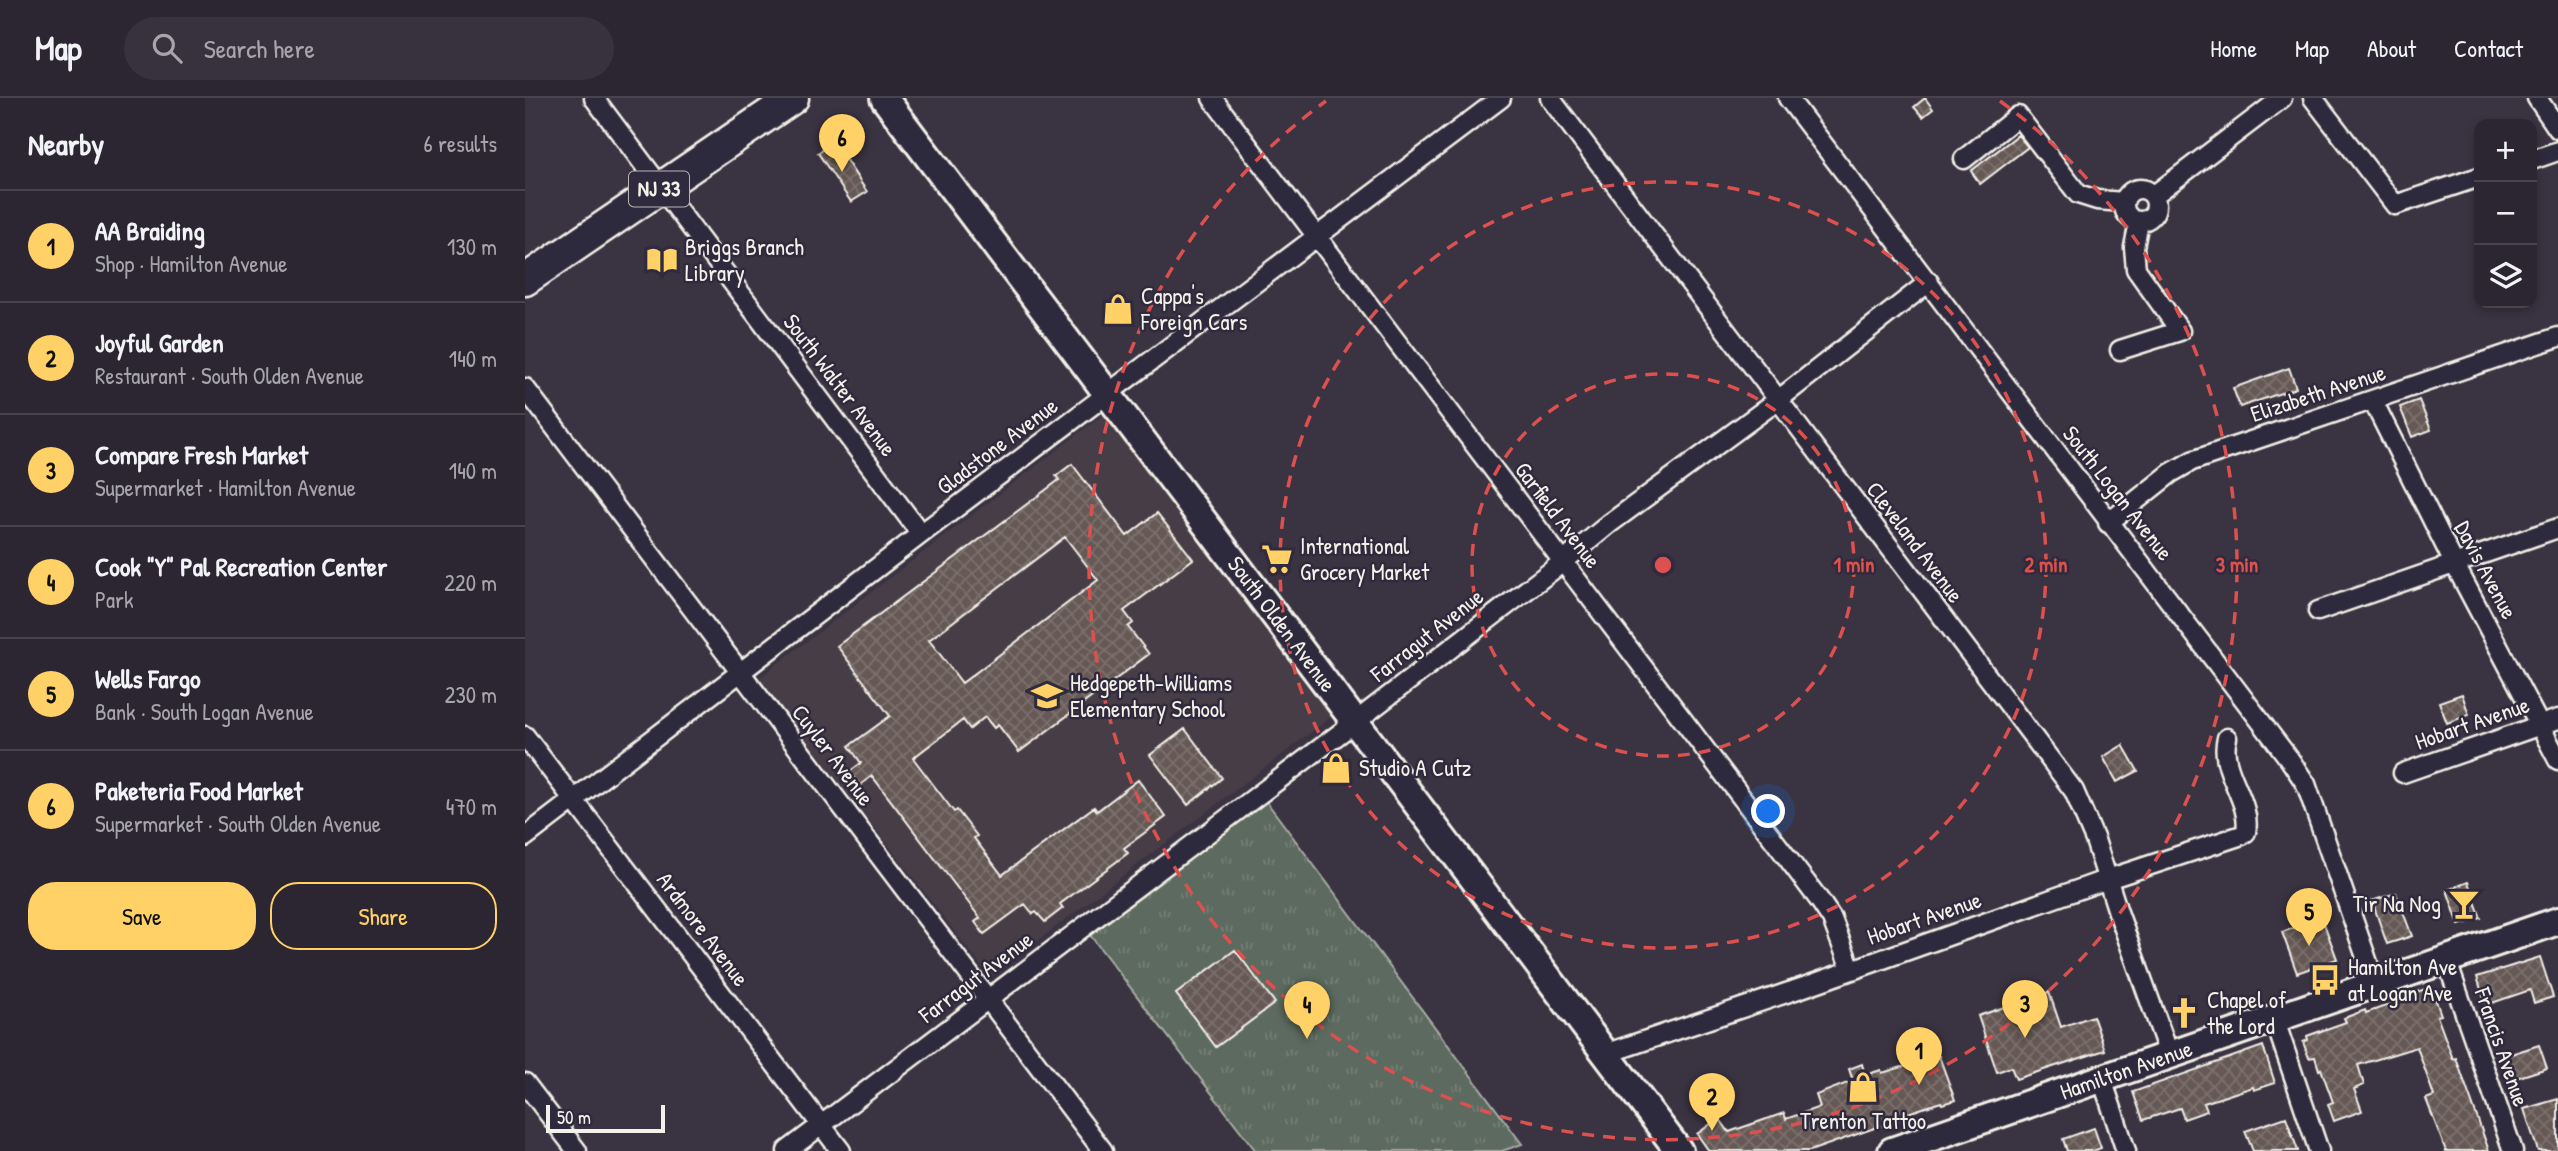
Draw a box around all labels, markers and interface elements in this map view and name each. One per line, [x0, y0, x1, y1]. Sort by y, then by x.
search box [124, 17, 614, 80]
text: Map [35, 26, 82, 70]
icon: search [148, 29, 186, 67]
text: Search here [204, 31, 315, 66]
text: Home [2210, 32, 2257, 64]
text: Map [2295, 32, 2329, 64]
text: About [2367, 32, 2416, 64]
text: Contact [2454, 32, 2523, 64]
pin: 6 [819, 114, 865, 172]
map controls [2474, 119, 2537, 308]
button: + [2474, 119, 2537, 182]
text: Nearby [28, 124, 104, 164]
text: 6 results [424, 128, 497, 159]
road number: NJ 33 [629, 172, 689, 206]
button: − [2474, 182, 2537, 245]
text: AA Braiding [95, 213, 205, 248]
text: 1 [47, 231, 55, 262]
text: 130 m [447, 231, 497, 262]
place label: Briggs Branch Library [685, 231, 804, 288]
library icon: Briggs Branch Library [645, 243, 679, 277]
button: layers [2474, 245, 2537, 308]
text: Shop · Hamilton Avenue [95, 248, 287, 279]
place label: Cappa's Foreign Cars [1140, 280, 1247, 337]
shop icon: Cappa's Foreign Cars [1101, 292, 1135, 326]
street label: South Walter Avenue [777, 307, 904, 462]
text: Joyful Garden [95, 325, 224, 360]
text: 2 [46, 343, 56, 374]
text: 140 m [449, 343, 497, 374]
street label: Elizabeth Avenue [2246, 356, 2389, 429]
text: Restaurant · South Olden Avenue [95, 360, 364, 391]
street label: Gladstone Avenue [930, 390, 1064, 501]
street label: South Logan Avenue [2056, 419, 2181, 566]
text: Compare Fresh Market [95, 437, 308, 472]
text: 3 [46, 455, 56, 486]
text: 140 m [449, 455, 497, 486]
street label: Garfield Avenue [1508, 455, 1609, 574]
text: Supermarket · Hamilton Avenue [95, 472, 356, 503]
street label: Cleveland Avenue [1860, 475, 1971, 609]
street label: Davis Avenue [2448, 515, 2525, 624]
place label: International Grocery Market [1300, 530, 1430, 587]
supermarket icon: International Grocery Market [1260, 542, 1294, 576]
text: Cook "Y" Pal Recreation Center [95, 549, 387, 584]
street label: South Olden Avenue [1221, 549, 1344, 698]
text: 1 min [1834, 550, 1874, 579]
text: 2 min [2024, 550, 2068, 579]
text: 3 min [2216, 550, 2258, 579]
centre of rings [1651, 553, 1675, 577]
text: 4 [47, 567, 55, 598]
text: 220 m [444, 567, 497, 598]
street label: Farragut Avenue [1363, 581, 1490, 689]
text: Park [95, 584, 133, 615]
text: Wells Fargo [95, 661, 201, 696]
place label: Hedgepeth-Williams Elementary School [1070, 667, 1232, 724]
text: 5 [46, 679, 56, 710]
text: 230 m [445, 679, 497, 710]
school or university icon: Hedgepeth-Williams Elementary School [1030, 679, 1064, 713]
street label: Hobart Avenue [2411, 689, 2533, 757]
text: Bank · South Logan Avenue [95, 696, 314, 727]
street label: Cuyler Avenue [785, 698, 882, 812]
shop icon: Studio A Cutz [1319, 751, 1353, 785]
place label: Studio A Cutz [1359, 752, 1472, 783]
text: Paketeria Food Market [95, 773, 303, 808]
text: 6 [46, 791, 56, 822]
text: 470 m [446, 791, 497, 822]
your location [1751, 794, 1785, 828]
text: Supermarket · South Olden Avenue [95, 808, 381, 839]
street label: Ardmore Avenue [650, 865, 757, 992]
button: Save [28, 882, 256, 950]
button: Share [270, 882, 497, 950]
street label: Hobart Avenue [1863, 884, 1985, 952]
bar icon: Tir Na Nog [2447, 887, 2481, 921]
pin: 5 [2286, 888, 2332, 946]
place label: Tir Na Nog [2353, 888, 2441, 919]
street label: Farragut Avenue [912, 923, 1039, 1030]
place label: Hamilton Ave at Logan Ave [2348, 951, 2457, 1008]
bus stop icon: Hamilton Ave at Logan Ave [2308, 963, 2342, 997]
pin: 3 [2002, 980, 2048, 1038]
pin: 4 [1284, 981, 1330, 1039]
street label: Francis Avenue [2467, 982, 2537, 1110]
place label: Chapel of the Lord [2207, 984, 2287, 1041]
church icon: Chapel of the Lord [2167, 996, 2201, 1030]
pin: 1 [1896, 1027, 1942, 1085]
street label: Hamilton Avenue [2056, 1032, 2196, 1107]
shop icon: Trenton Tattoo [1846, 1070, 1880, 1104]
pin: 2 [1689, 1073, 1735, 1131]
scale bar [546, 1102, 665, 1134]
text: 50 m [557, 1104, 591, 1130]
place label: Trenton Tattoo [1800, 1105, 1926, 1136]

